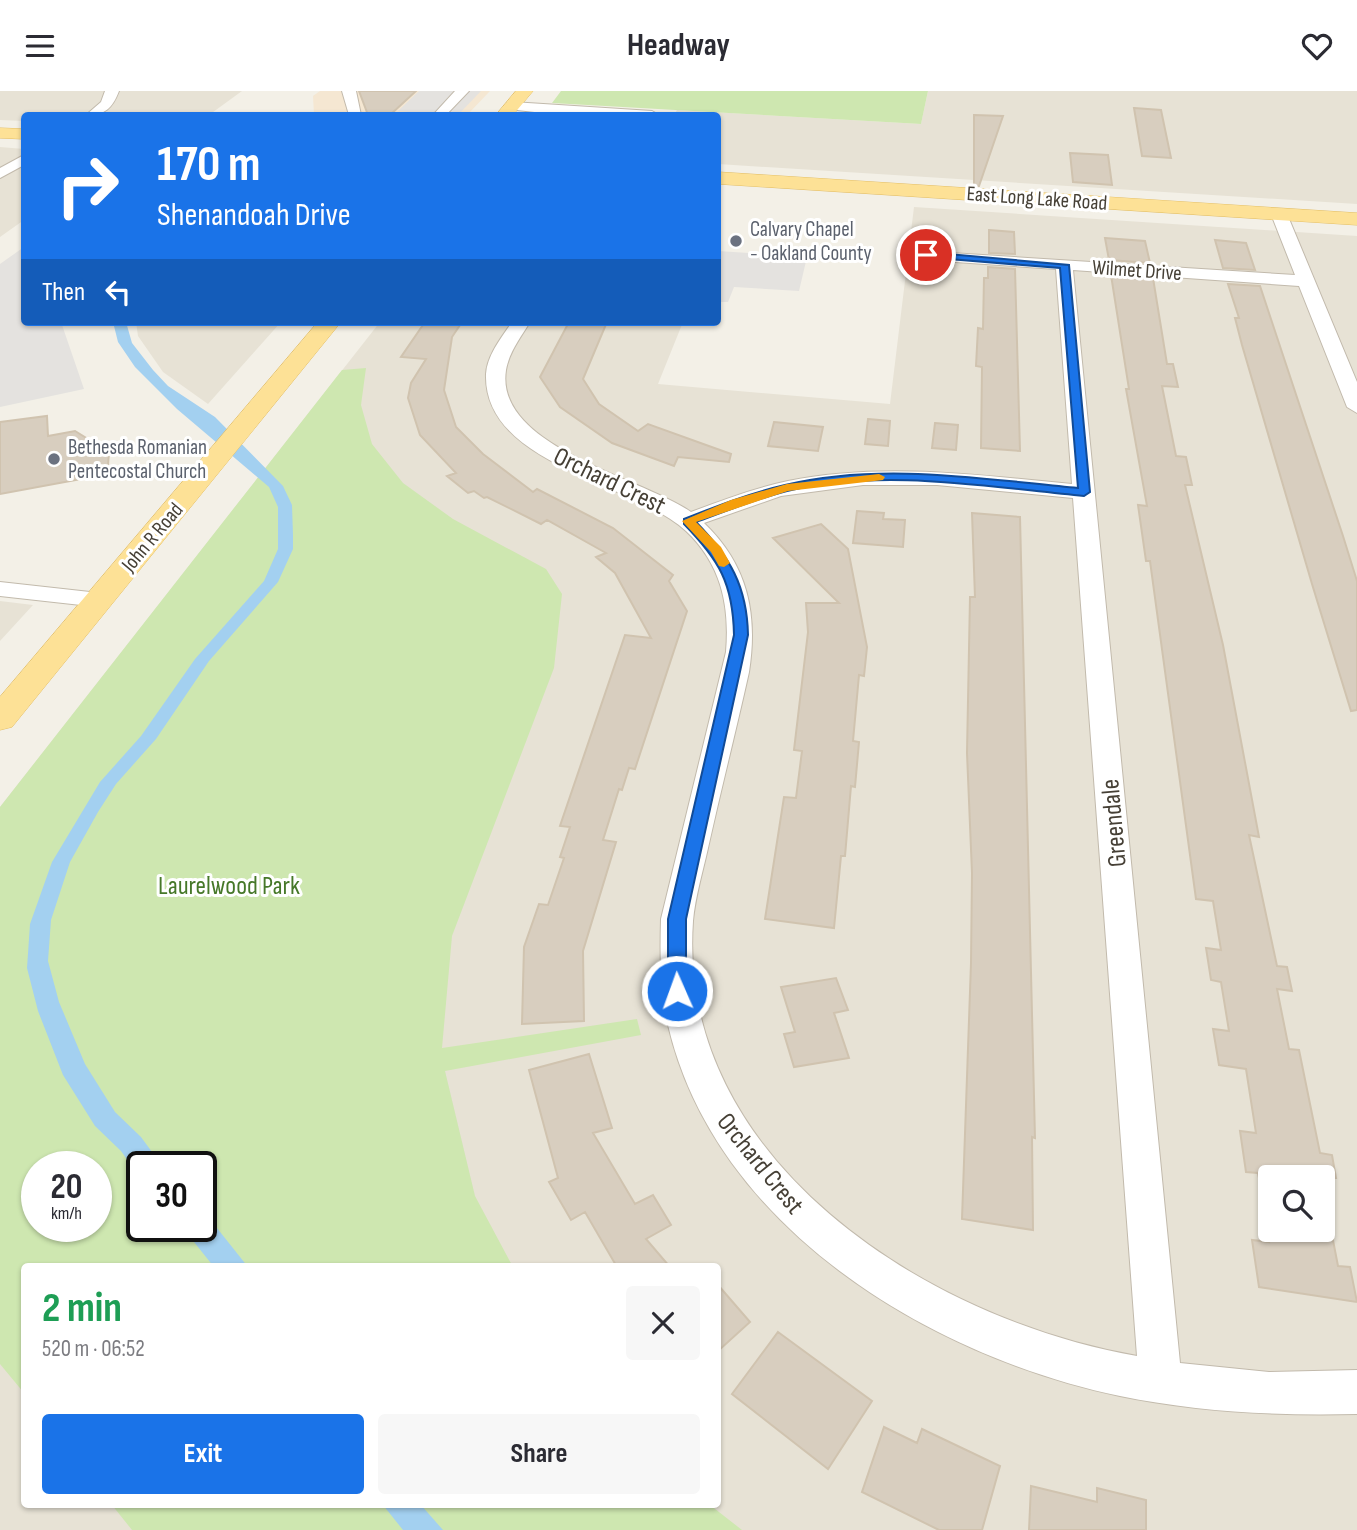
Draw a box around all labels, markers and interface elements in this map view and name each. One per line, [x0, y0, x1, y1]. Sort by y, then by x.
text: Headway [627, 26, 730, 65]
icon: menu [21, 27, 59, 65]
icon: heart [1298, 27, 1336, 65]
text: 170 m [157, 136, 261, 195]
icon: right [42, 140, 133, 231]
street label: East Long Lake Road [966, 181, 1108, 216]
text: Shenandoah Drive [157, 196, 351, 235]
place label: Calvary Chapel - Oakland County [750, 217, 872, 266]
pin [896, 225, 956, 285]
marker: Calvary Chapel - Oakland County [728, 233, 744, 249]
icon: arrive [907, 236, 945, 274]
street label: Wilmet Drive [1091, 255, 1183, 286]
icon: left [99, 273, 137, 311]
text: Then [42, 277, 85, 308]
place label: Bethesda Romanian Pentecostal Church [68, 435, 207, 484]
street label: Orchard Crest [548, 441, 670, 522]
marker: Bethesda Romanian Pentecostal Church [46, 451, 62, 467]
street label: John R Road [116, 498, 188, 578]
street label: Greendale [1095, 778, 1134, 868]
park label: Laurelwood Park [158, 871, 300, 902]
position arrow [640, 954, 714, 1028]
street label: Orchard Crest [710, 1107, 810, 1221]
speed limit sign: 30 [126, 1151, 217, 1242]
map controls [1258, 1165, 1335, 1242]
button: search [1258, 1165, 1335, 1242]
text: 20 [51, 1166, 83, 1209]
text: km/h [51, 1203, 82, 1224]
text: 2 min [42, 1283, 122, 1334]
button: close [626, 1286, 700, 1360]
text: 520 m · 06:52 [42, 1335, 145, 1363]
button: Exit [42, 1414, 364, 1494]
button: Share [378, 1414, 700, 1494]

